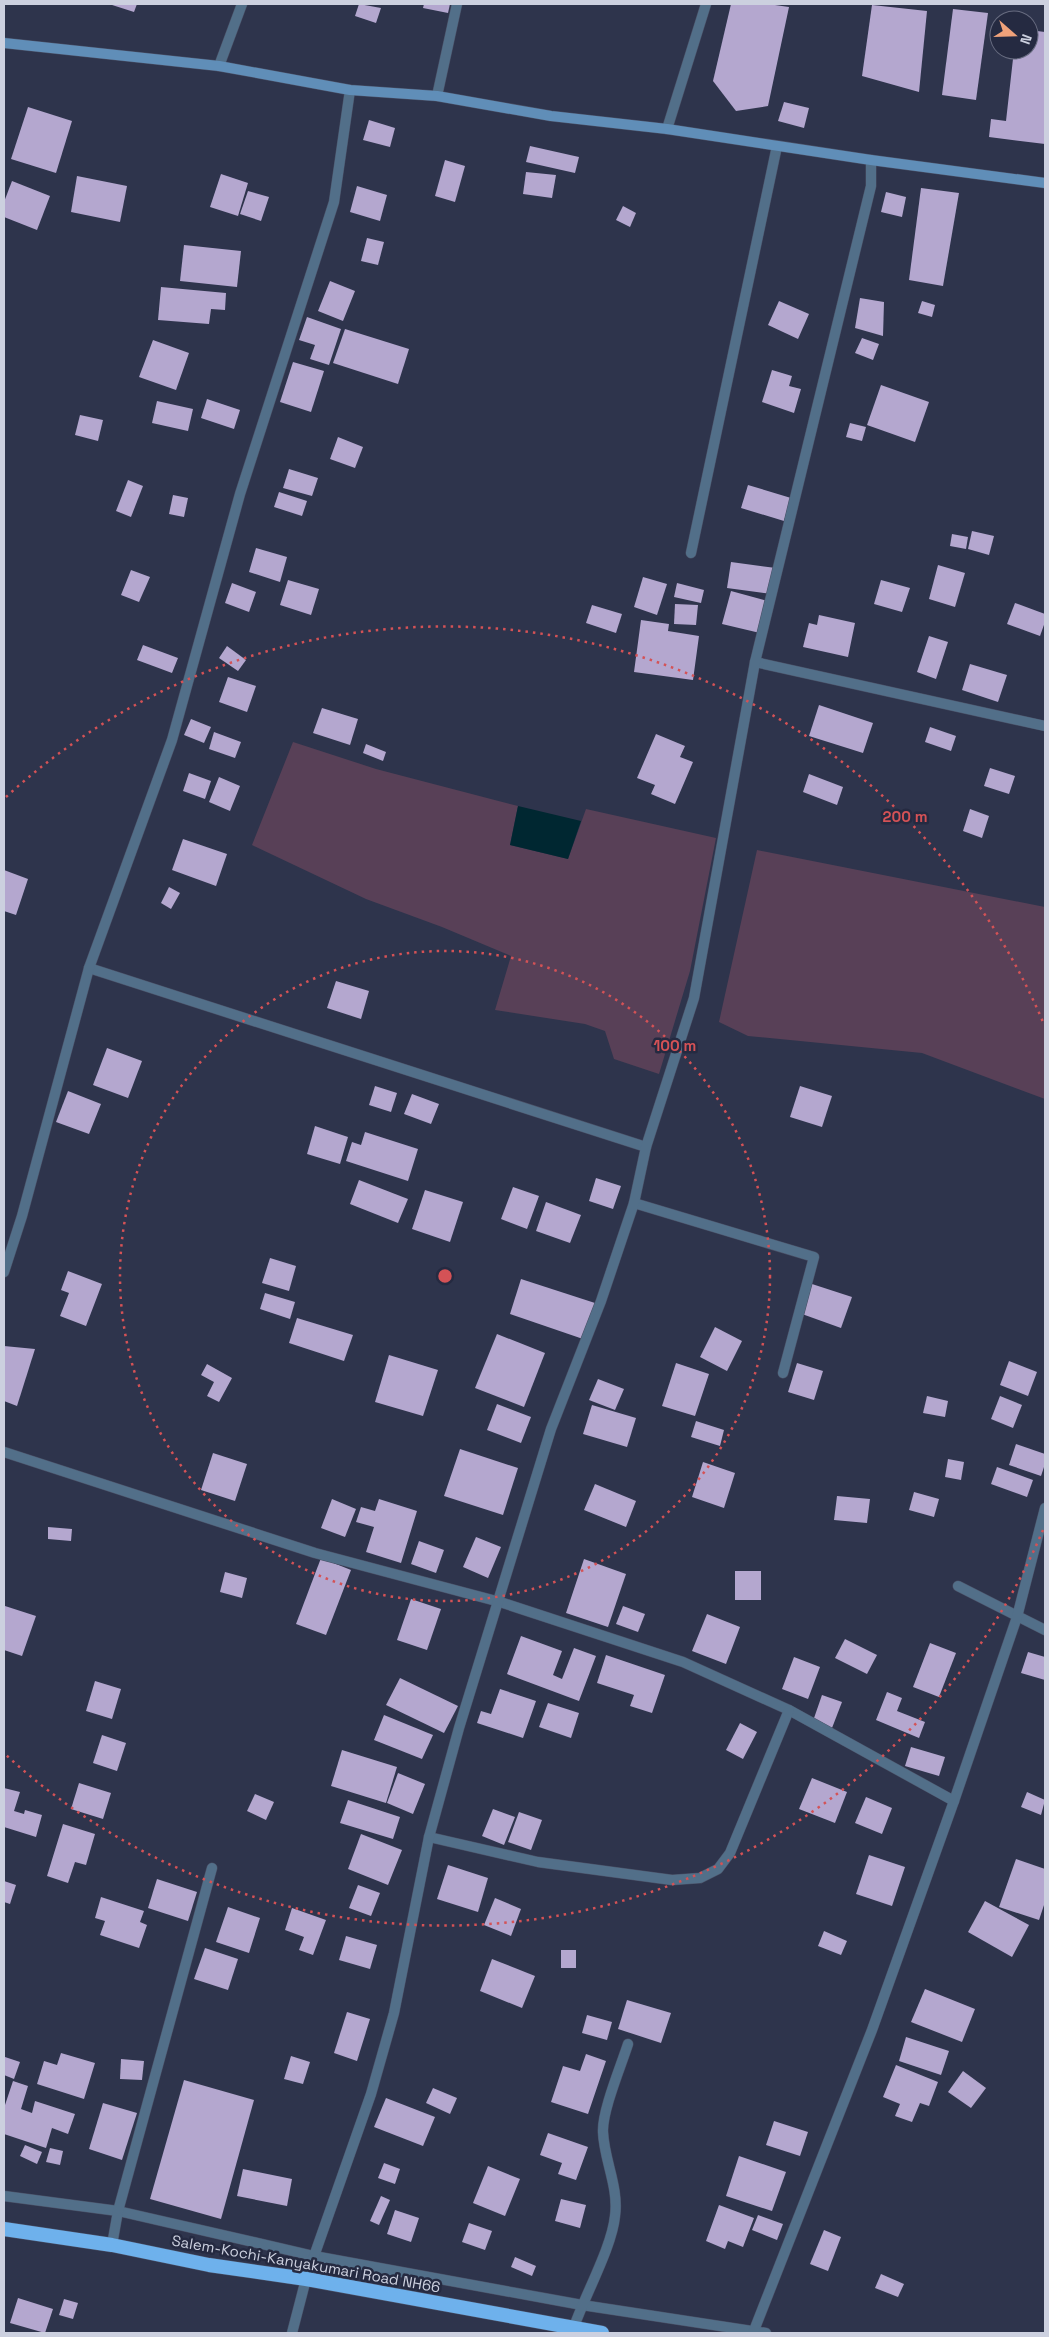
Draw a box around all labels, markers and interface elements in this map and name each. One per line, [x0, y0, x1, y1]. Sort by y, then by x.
north arrow [989, 10, 1039, 60]
text: N [1016, 32, 1036, 47]
text: 200 m [883, 807, 927, 826]
text: 100 m [654, 1036, 696, 1055]
centre of rings [436, 1267, 454, 1285]
street label: Salem-Kochi-Kanyakumari Road NH66 [170, 2231, 442, 2297]

